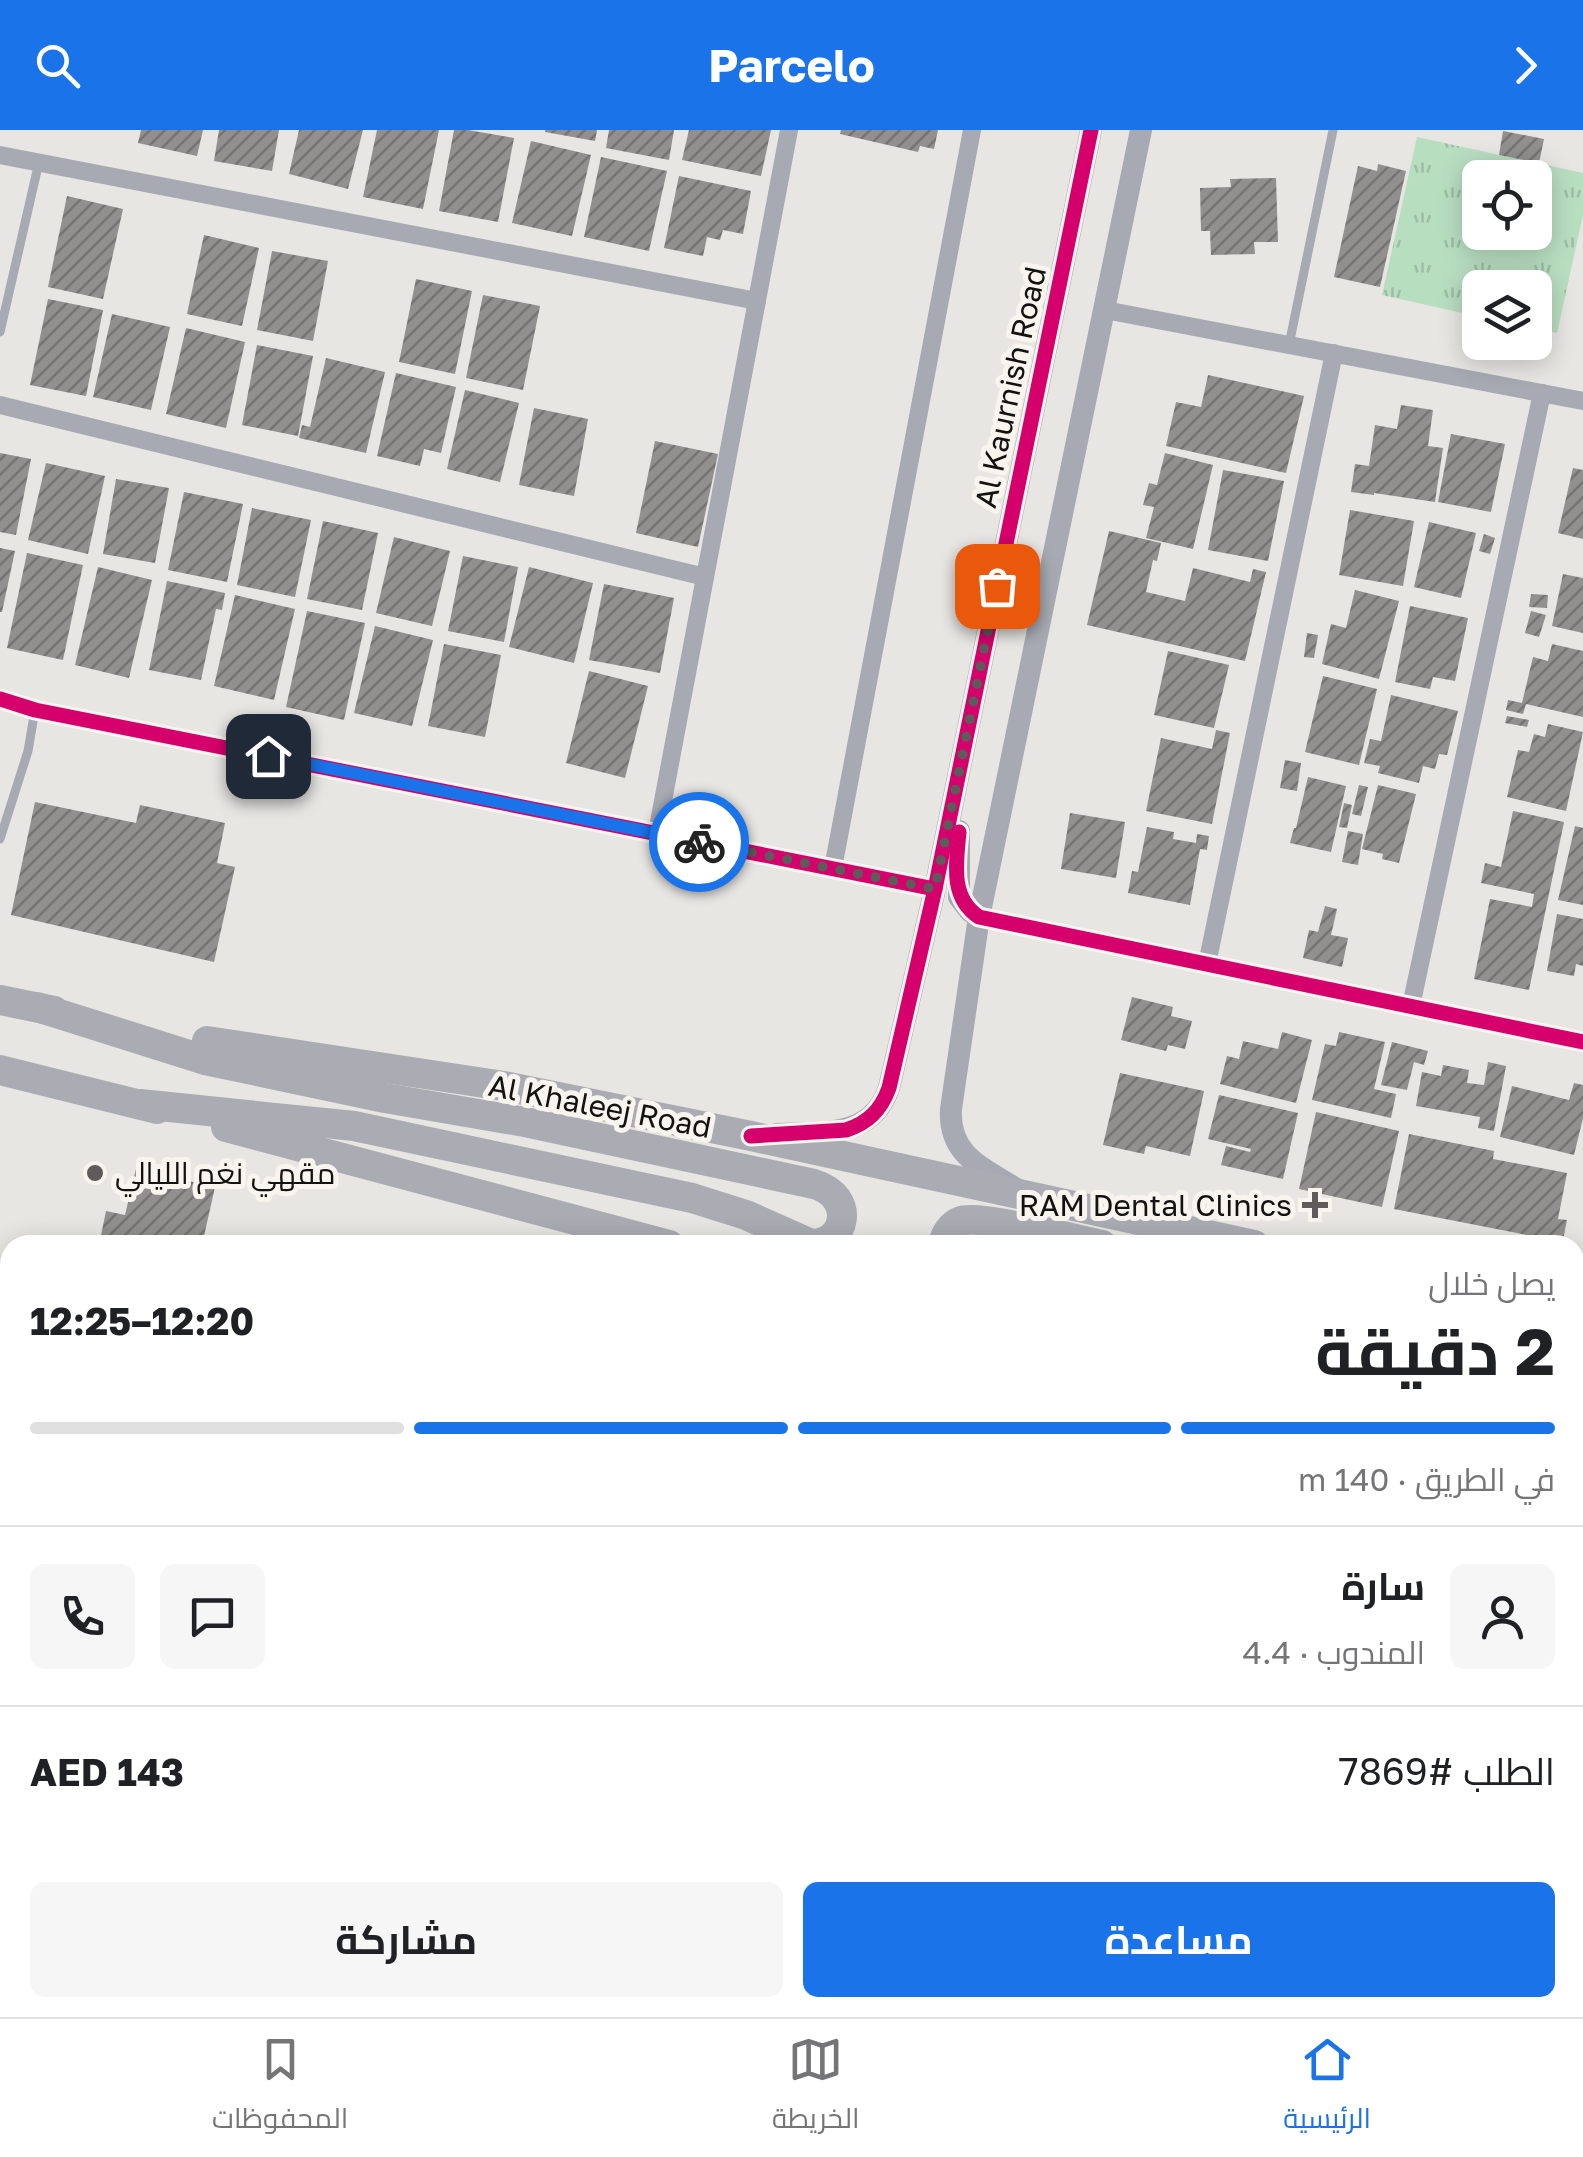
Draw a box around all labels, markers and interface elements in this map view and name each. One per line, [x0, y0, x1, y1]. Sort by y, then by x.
icon: search [30, 38, 85, 93]
text: Parcelo [708, 38, 875, 92]
icon: forward [1498, 38, 1553, 93]
map controls [1462, 160, 1552, 360]
button: locate [1462, 160, 1552, 250]
street label: Al Kaurnish Road [967, 263, 1053, 511]
button: layers [1462, 270, 1552, 360]
pin [955, 544, 1040, 629]
icon: bag [970, 559, 1025, 614]
pin [226, 714, 311, 799]
icon: home [241, 729, 296, 784]
courier [649, 792, 749, 892]
icon: bike [672, 815, 727, 870]
street label: Al Khaleej Road [486, 1067, 714, 1145]
place label: مقهي نغم الليالي [115, 1155, 335, 1197]
marker: مقهي نغم الليالي [84, 1162, 106, 1184]
place label: RAM Dental Clinics [1019, 1187, 1292, 1223]
marker: RAM Dental Clinics [1302, 1192, 1328, 1218]
text: يصل خلال [1428, 1264, 1555, 1302]
text: 12:20–12:25 [30, 1298, 254, 1343]
text: 2 دقيقة [1315, 1311, 1555, 1389]
text: في الطريق · 140 m [1298, 1460, 1555, 1498]
text: سارة [1342, 1563, 1425, 1608]
button: phone [30, 1564, 135, 1669]
button: chat [160, 1564, 265, 1669]
button: person [1450, 1564, 1555, 1669]
text: المندوب · 4.4 [1243, 1633, 1425, 1671]
text: الطلب #7869 [1339, 1748, 1555, 1793]
text: AED 143 [30, 1749, 184, 1794]
button: مشاركة [30, 1882, 783, 1997]
button: مساعدة [803, 1882, 1555, 1997]
tab: المحفوظات [212, 2032, 348, 2144]
tab: الخريطة [772, 2032, 859, 2144]
tab: الرئيسية [1283, 2032, 1371, 2144]

